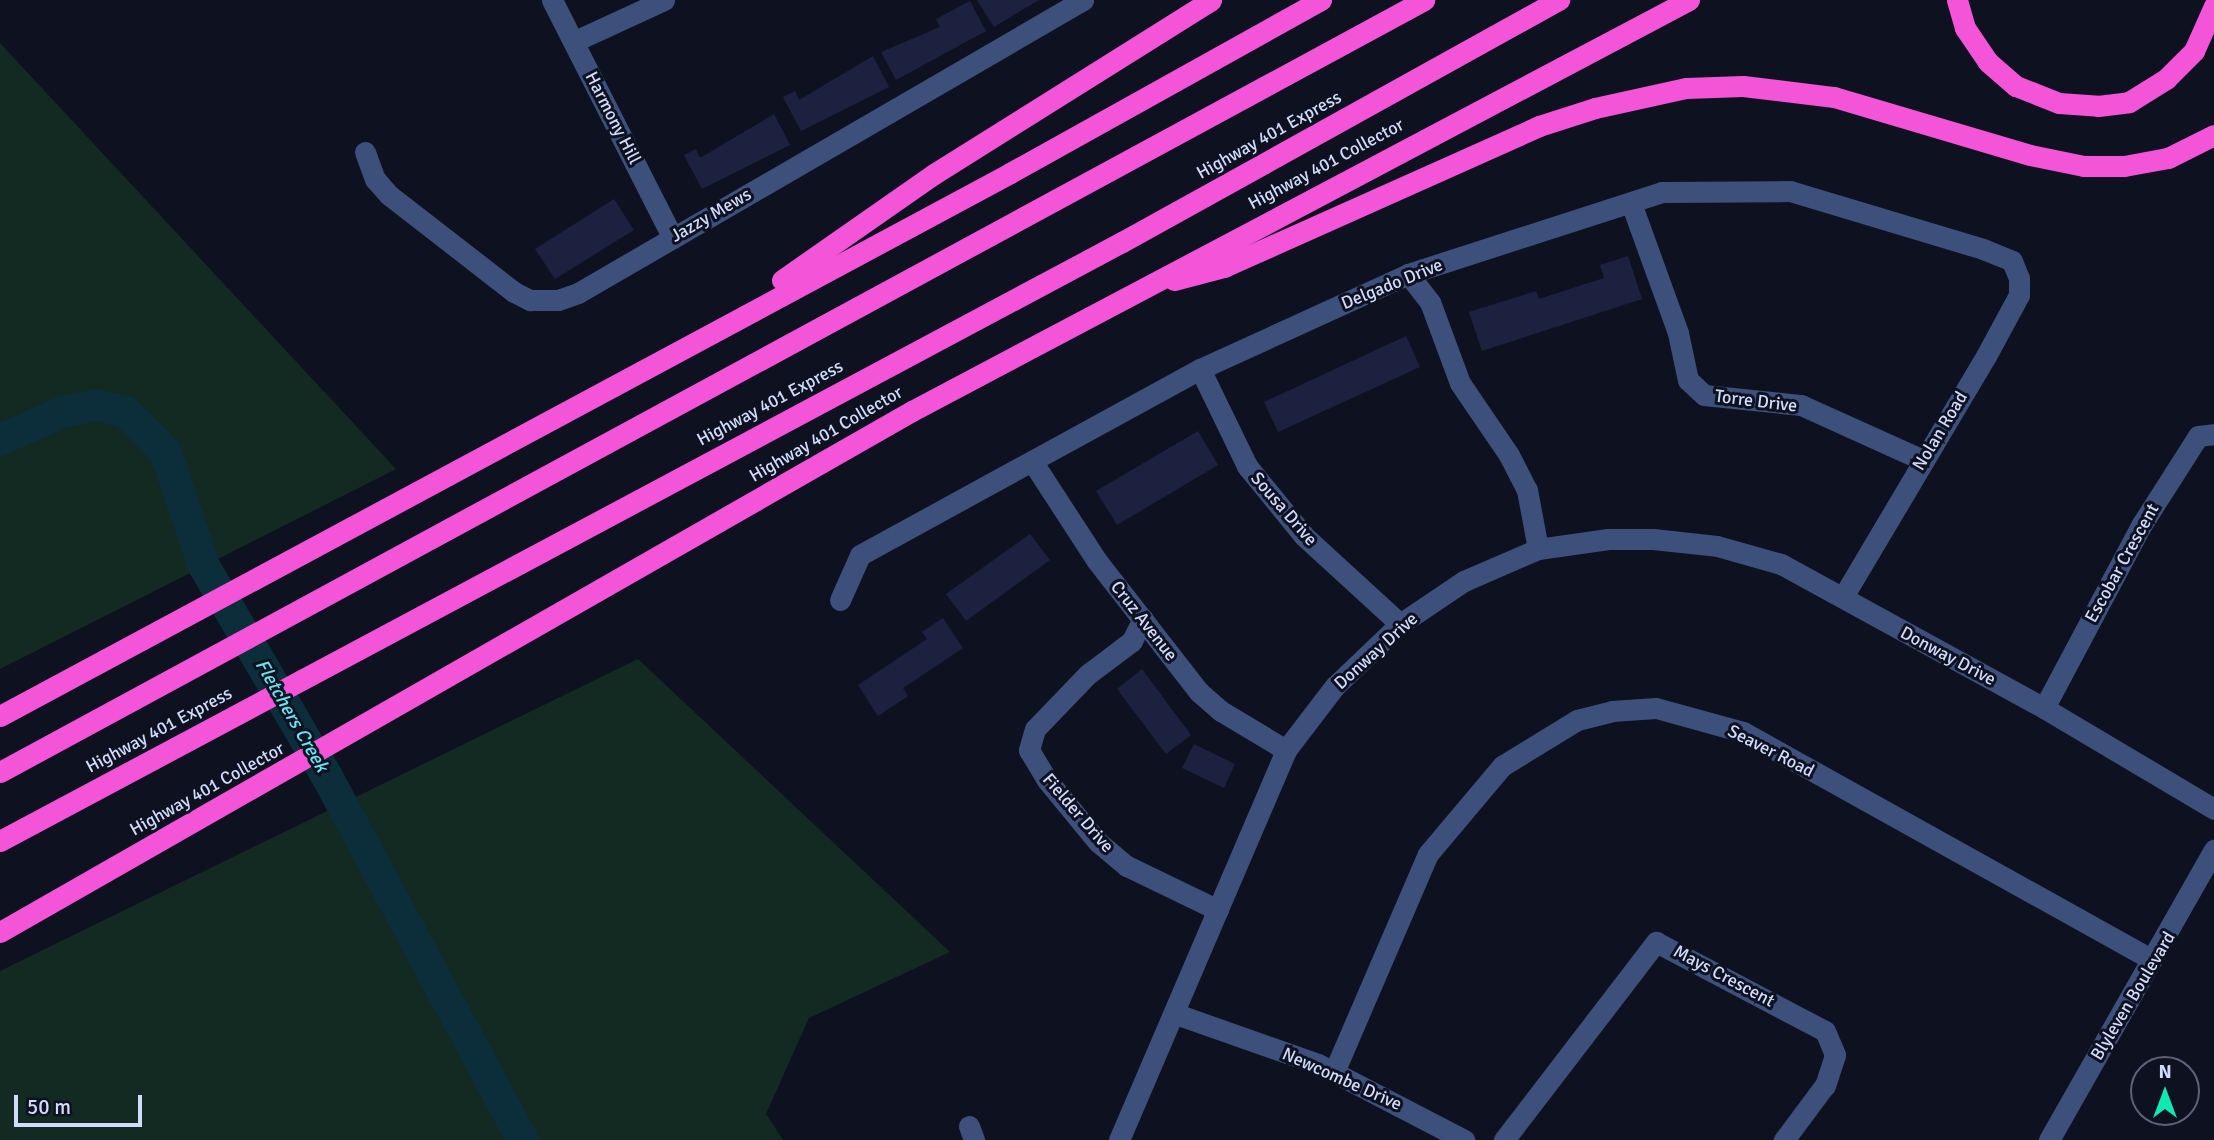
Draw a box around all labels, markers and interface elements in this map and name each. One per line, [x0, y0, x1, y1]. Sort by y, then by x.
street label: Harmony Hill [580, 68, 646, 168]
street label: Highway 401 Express [1193, 86, 1345, 184]
street label: Highway 401 Collector [1244, 114, 1408, 214]
street label: Jazzy Mews [667, 183, 755, 247]
street label: Delgado Drive [1338, 254, 1446, 314]
street label: Highway 401 Express [693, 355, 847, 451]
street label: Highway 401 Collector [746, 381, 906, 487]
street label: Torre Drive [1714, 385, 1798, 417]
street label: Nolan Road [1908, 388, 1972, 474]
street label: Sousa Drive [1246, 468, 1322, 550]
street label: Escobar Crescent [2080, 500, 2164, 626]
street label: Cruz Avenue [1106, 577, 1182, 665]
street label: Donway Drive [1330, 608, 1422, 694]
street label: Donway Drive [1897, 622, 1999, 690]
water label: Fletchers Creek [250, 656, 332, 776]
street label: Highway 401 Express [82, 682, 236, 778]
street label: Seaver Road [1724, 720, 1818, 782]
street label: Highway 401 Collector [126, 738, 288, 840]
street label: Fielder Drive [1038, 769, 1118, 857]
street label: Blyleven Boulevard [2086, 928, 2180, 1064]
street label: Mays Crescent [1670, 940, 1778, 1012]
street label: Newcombe Drive [1279, 1043, 1405, 1115]
north arrow [2130, 1056, 2200, 1126]
text: N [2158, 1060, 2172, 1084]
scale bar [18, 1080, 145, 1124]
text: 50 m [27, 1094, 71, 1120]

